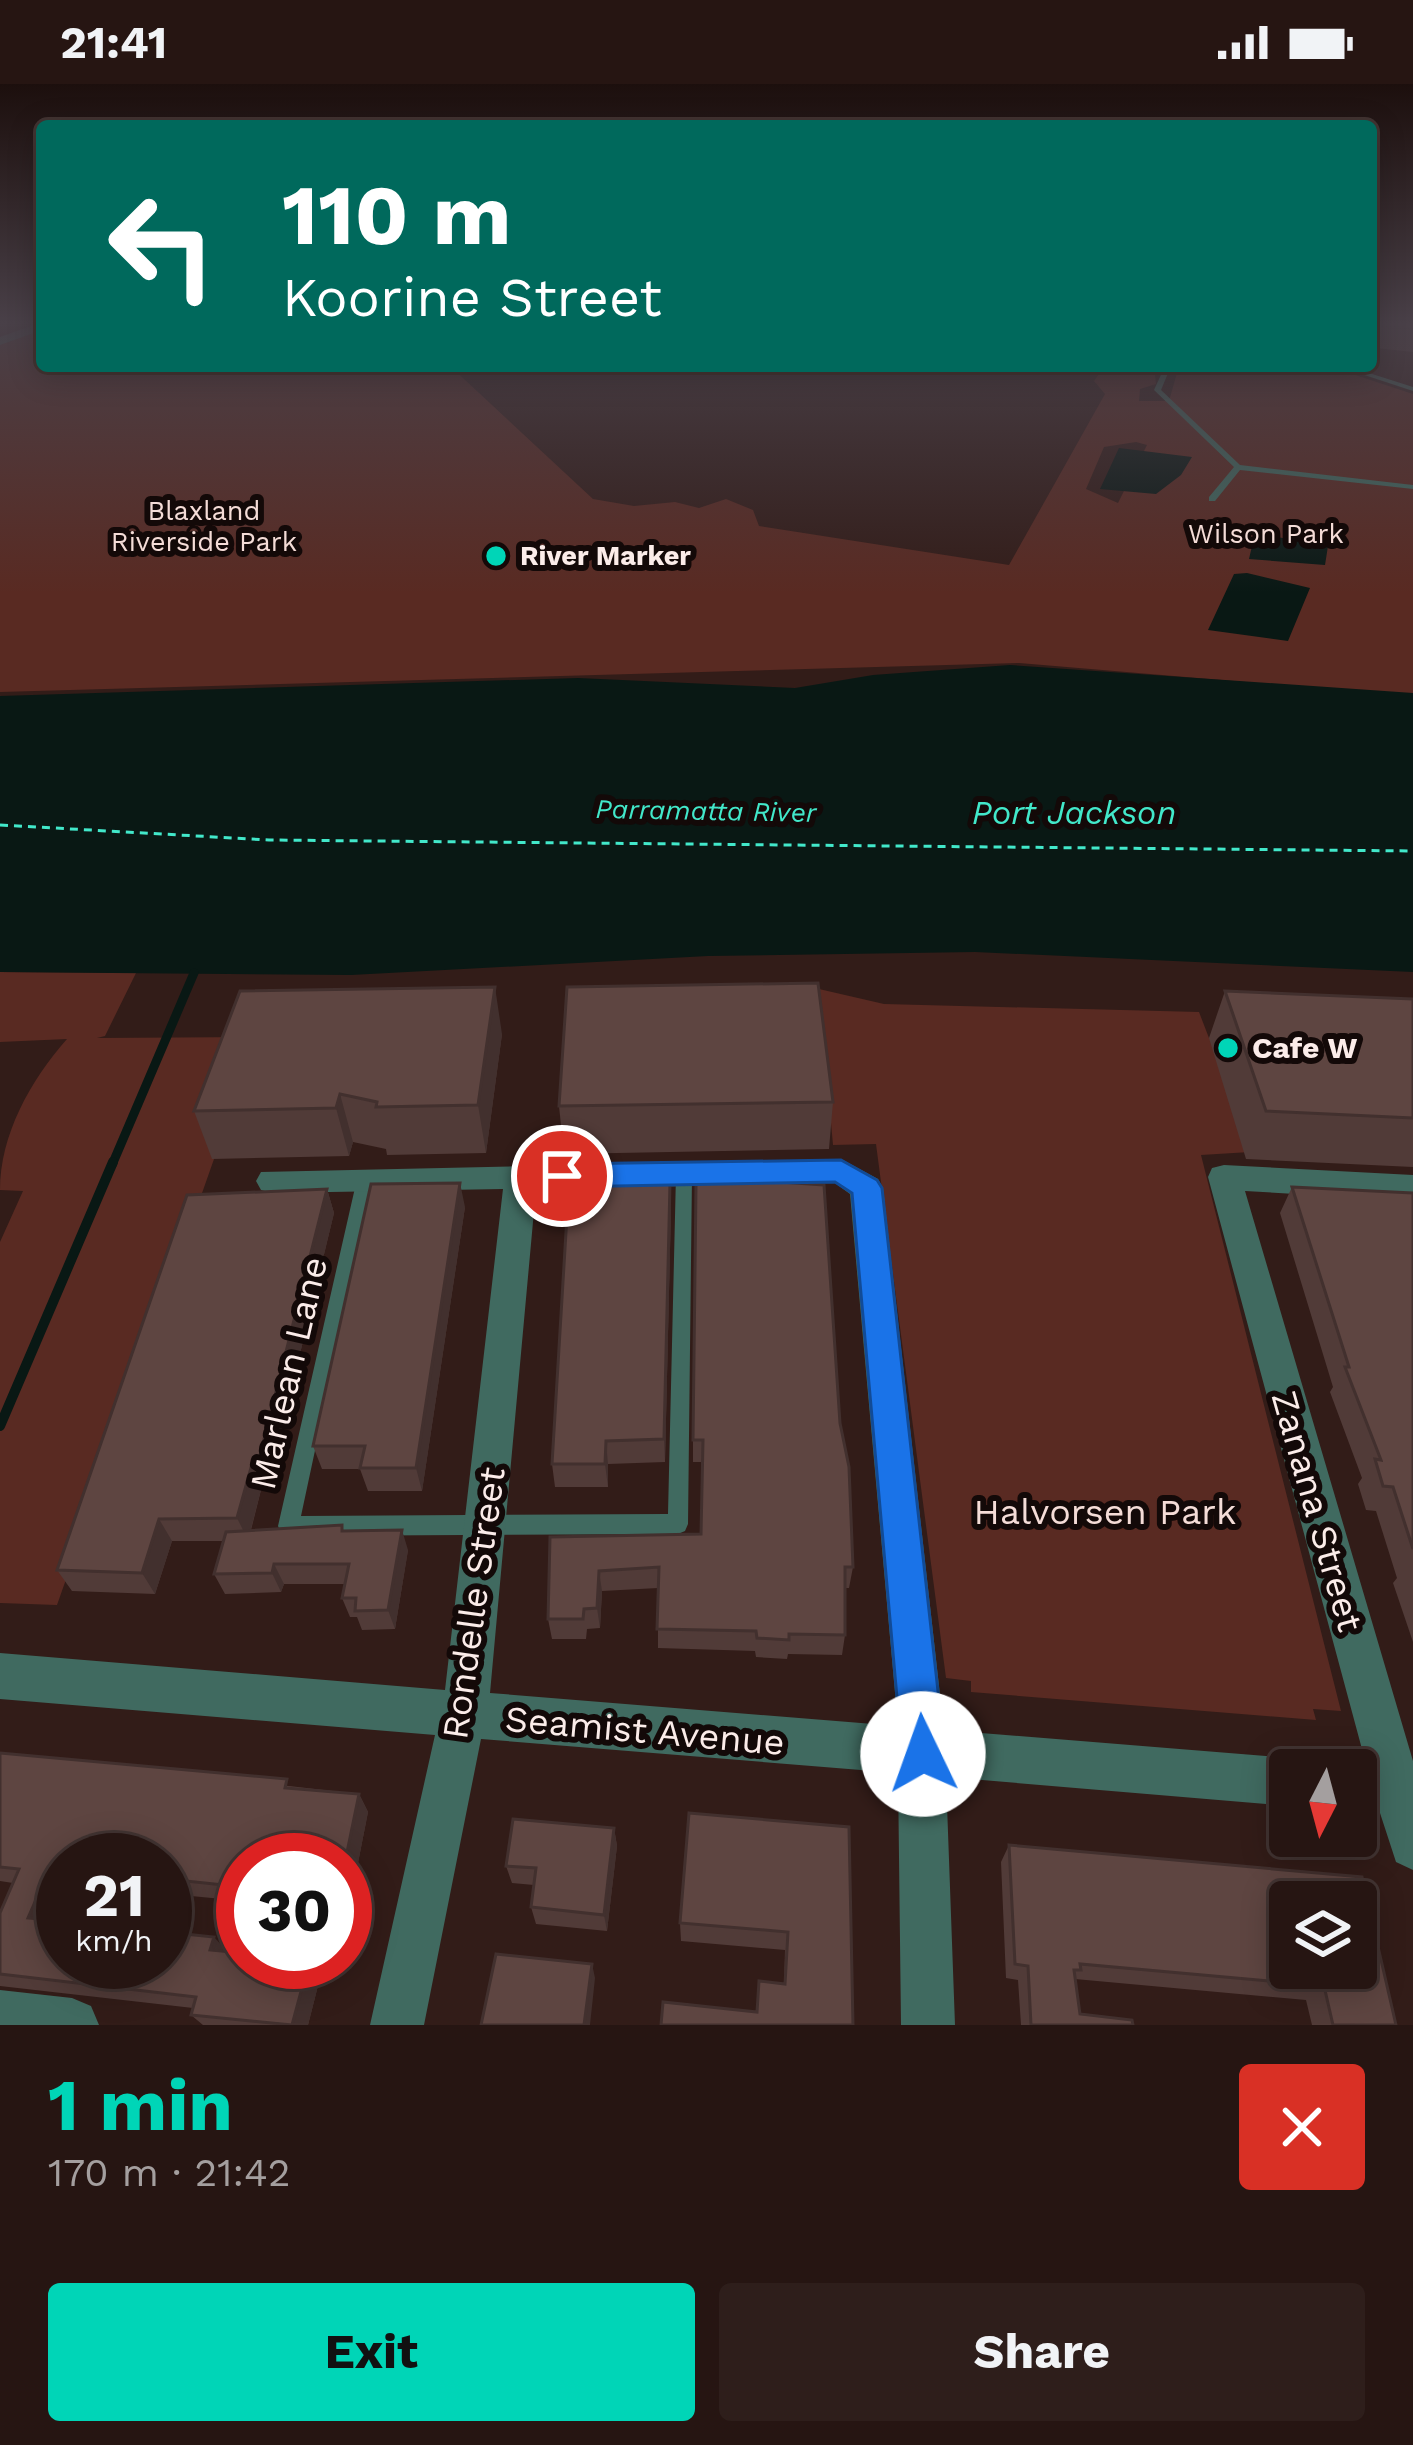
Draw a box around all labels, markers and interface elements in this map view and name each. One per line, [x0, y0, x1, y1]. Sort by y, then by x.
text: 21:41 [60, 16, 167, 69]
text: 110 m [282, 166, 512, 264]
icon: left [84, 168, 240, 324]
text: Koorine Street [282, 266, 662, 329]
park label: Blaxland Riverside Park [111, 495, 297, 558]
park label: Wilson Park [1188, 518, 1344, 550]
place label: River Marker [520, 540, 691, 572]
marker: River Marker [483, 543, 509, 569]
water label: Parramatta River [595, 793, 818, 829]
water label: Port Jackson [972, 793, 1176, 832]
place label: Cafe W [1252, 1030, 1357, 1065]
marker: Cafe W [1215, 1035, 1241, 1061]
pin [511, 1125, 613, 1227]
icon: arrive [529, 1143, 595, 1209]
street label: Marlean Lane [242, 1253, 336, 1494]
street label: Zanana Street [1263, 1386, 1371, 1636]
street label: Rondelle Street [434, 1465, 514, 1742]
park label: Halvorsen Park [974, 1491, 1236, 1533]
position arrow [860, 1691, 986, 1817]
street label: Seamist Avenue [503, 1698, 786, 1764]
north arrow [1269, 1749, 1377, 1857]
map controls [1269, 1749, 1377, 1989]
speed limit sign: 30 [216, 1833, 372, 1989]
text: 21 [83, 1860, 145, 1931]
button: layers [1269, 1881, 1377, 1989]
text: km/h [75, 1923, 153, 1958]
text: 1 min [48, 2063, 233, 2147]
button: close [1239, 2064, 1365, 2190]
text: 170 m · 21:42 [48, 2150, 291, 2195]
button: Exit [48, 2283, 695, 2421]
button: Share [719, 2283, 1365, 2421]

